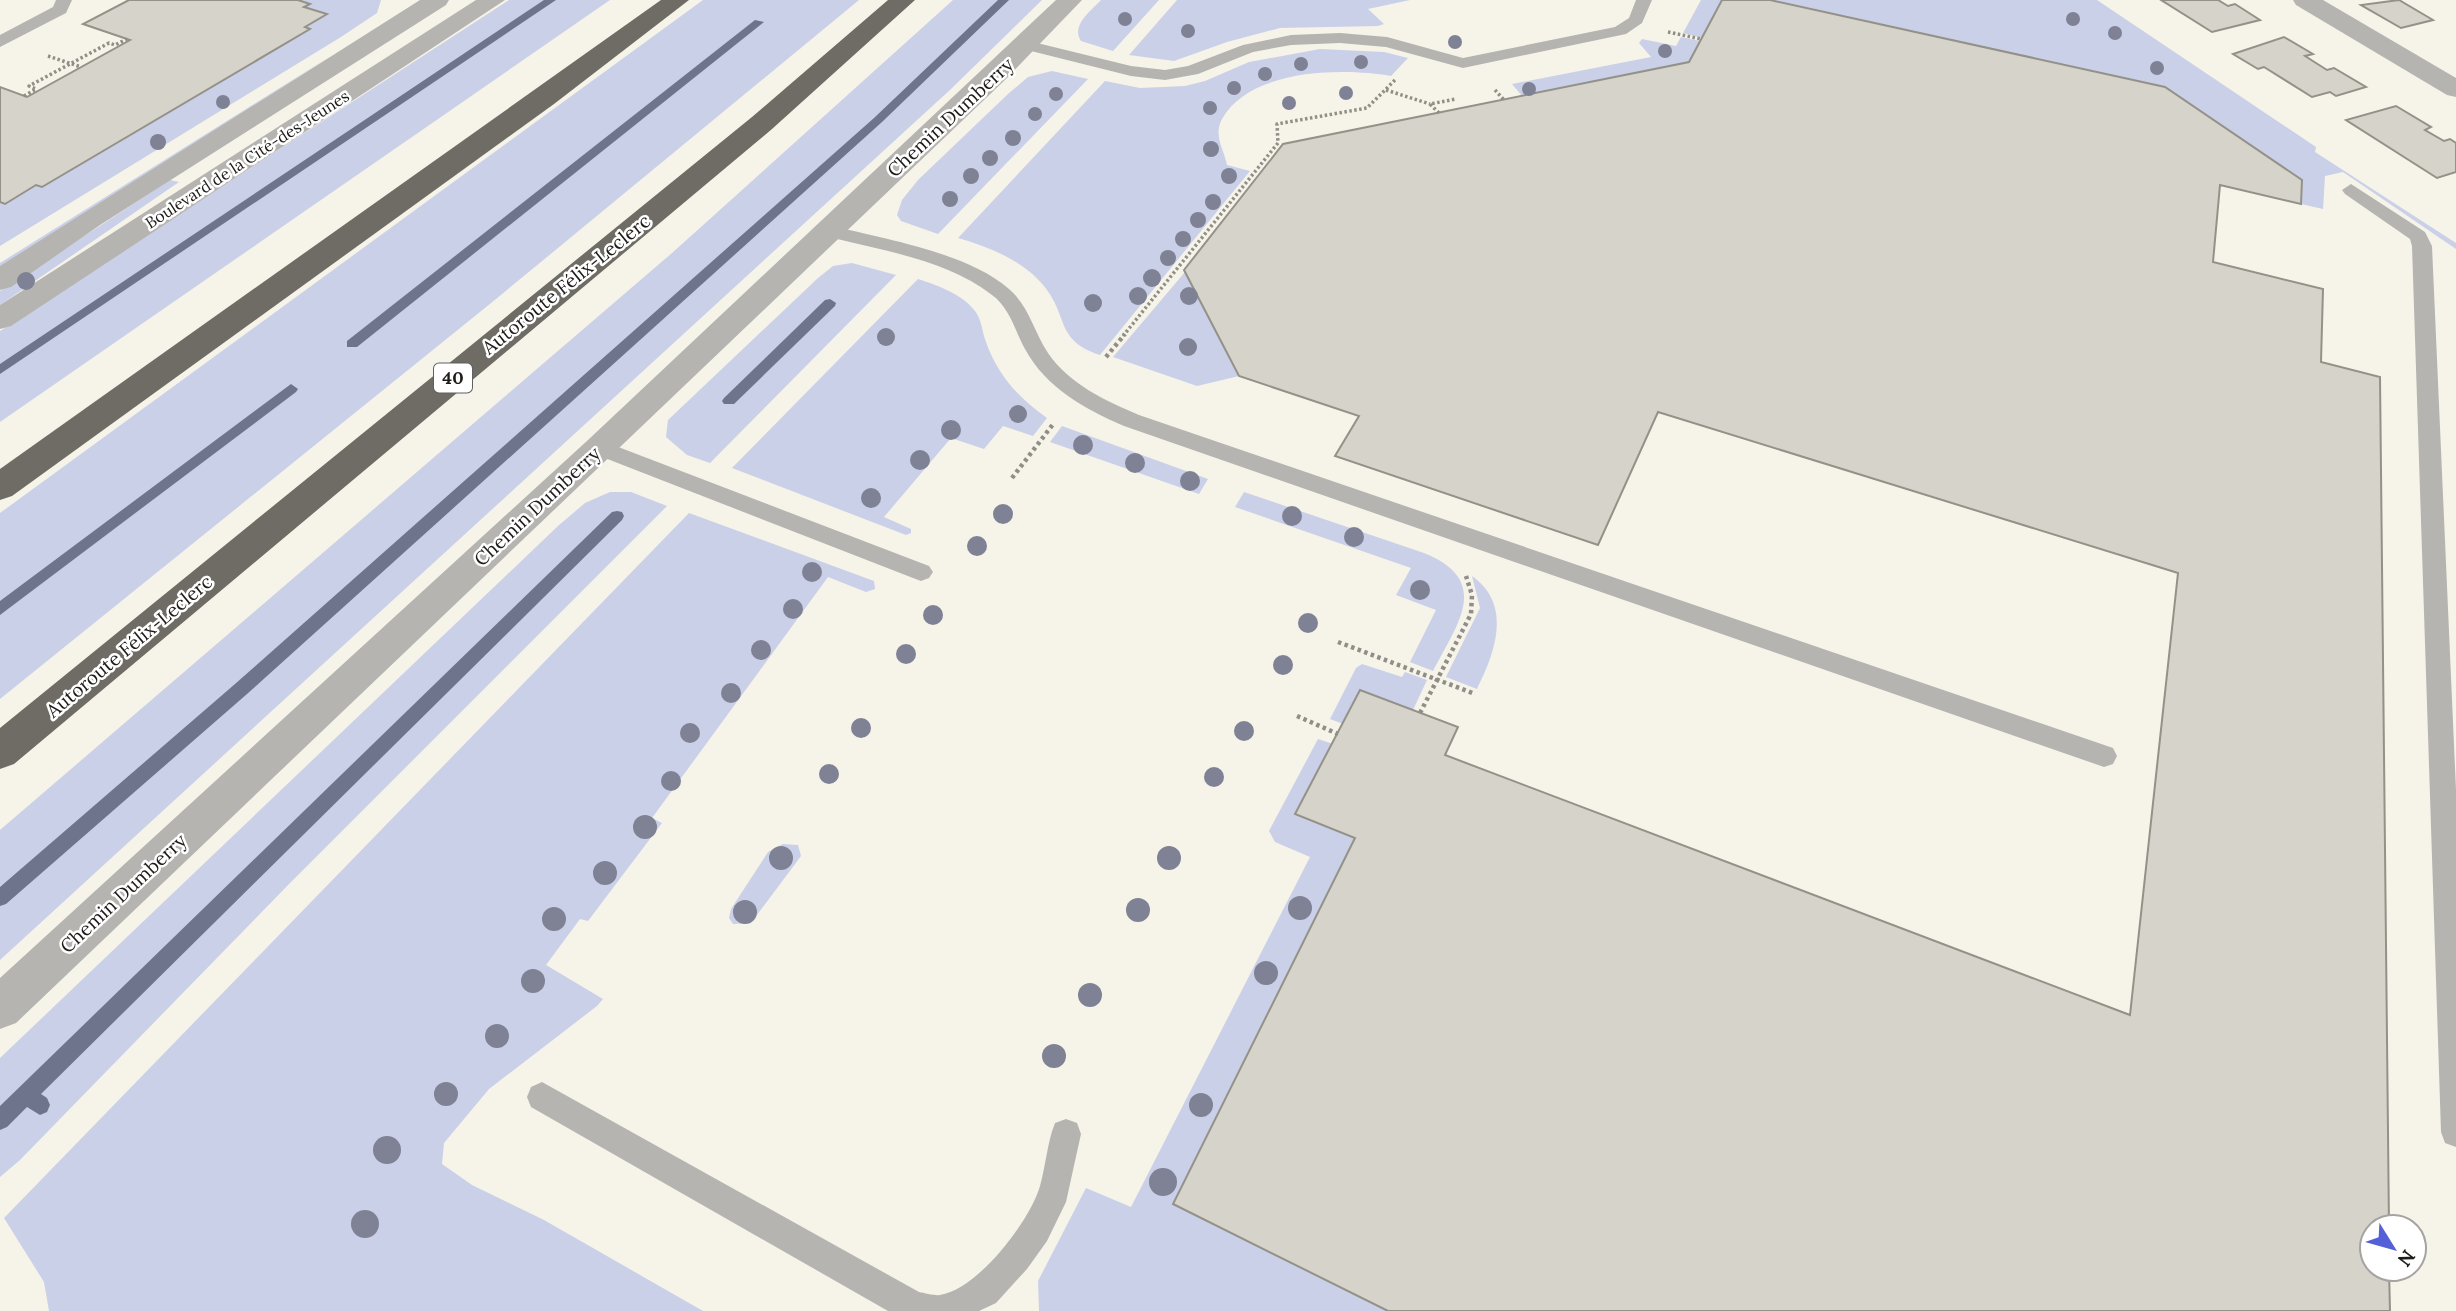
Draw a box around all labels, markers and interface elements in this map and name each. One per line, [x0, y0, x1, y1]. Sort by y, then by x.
street label: Chemin Dumberry [882, 52, 1018, 182]
street label: Boulevard de la Cité-des-Jeunes [141, 85, 353, 233]
street label: Autoroute Félix-Leclerc [476, 209, 655, 360]
road number: 40 [434, 364, 472, 392]
street label: Chemin Dumberry [469, 441, 605, 571]
street label: Autoroute Félix-Leclerc [40, 569, 217, 723]
street label: Chemin Dumberry [55, 828, 191, 958]
north arrow [2358, 1213, 2428, 1283]
text: N [2392, 1245, 2421, 1272]

